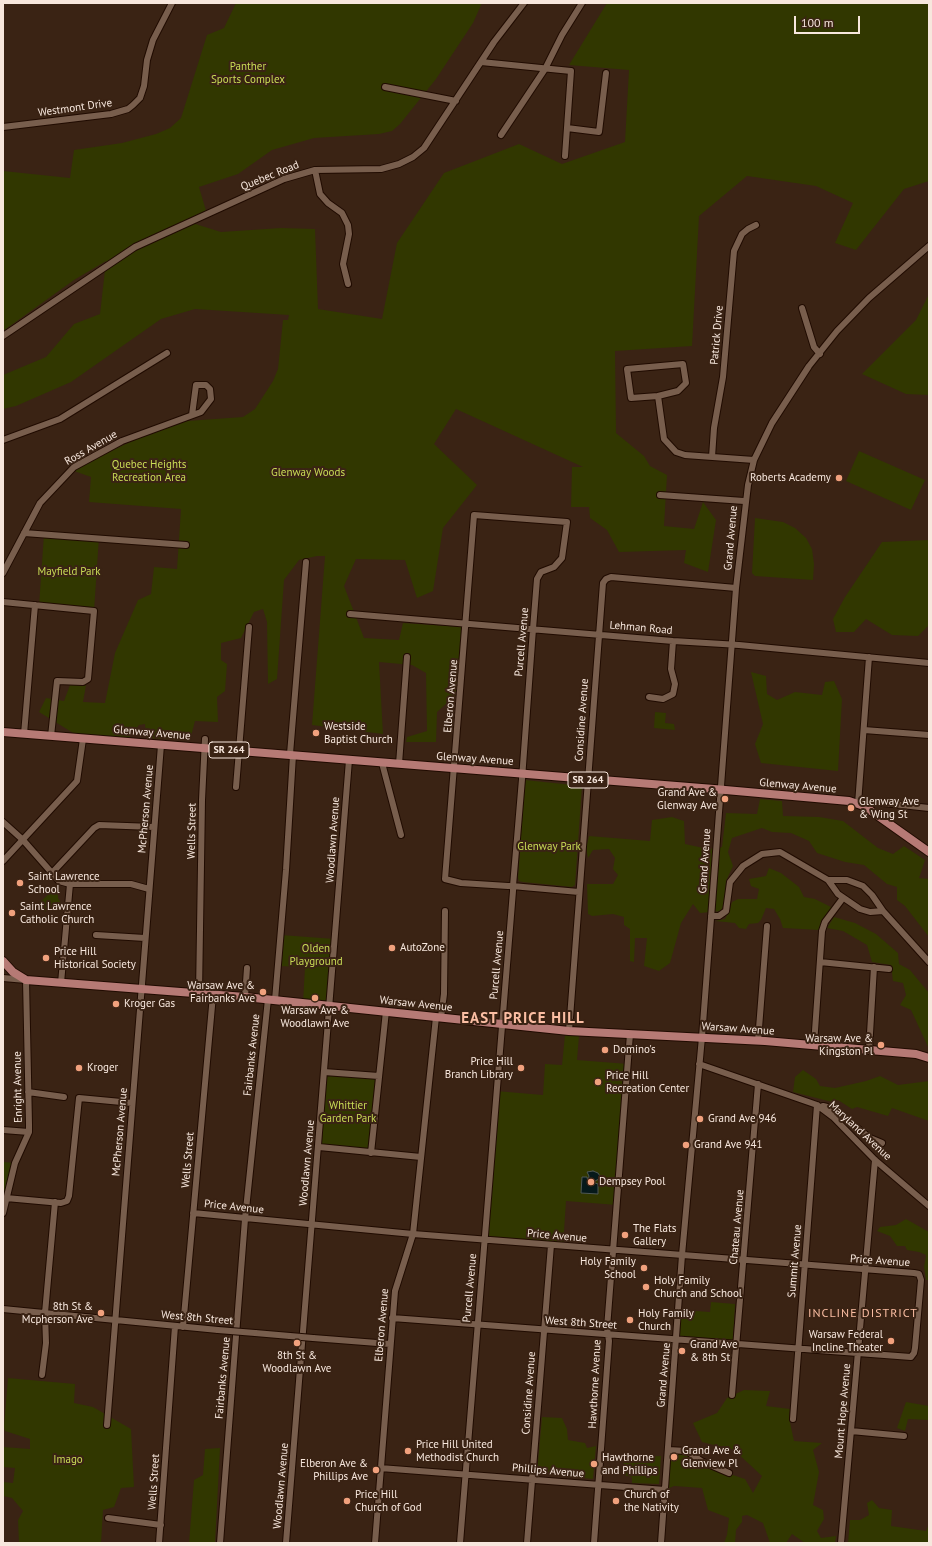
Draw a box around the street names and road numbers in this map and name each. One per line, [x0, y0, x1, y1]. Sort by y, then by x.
street label: Westmont Drive [37, 96, 113, 120]
street label: Quebec Road [239, 158, 301, 194]
street label: Patrick Drive [708, 305, 726, 365]
street label: Ross Avenue [62, 428, 120, 468]
street label: Grand Avenue [722, 505, 740, 571]
street label: Purcell Avenue [512, 607, 532, 677]
street label: Lehman Road [609, 619, 673, 637]
street label: Elberon Avenue [441, 659, 461, 733]
street label: Considine Avenue [573, 678, 591, 762]
street label: Glenway Avenue [113, 723, 191, 743]
road number: SR 264 [209, 742, 249, 758]
street label: Glenway Avenue [436, 750, 514, 768]
street label: McPherson Avenue [136, 764, 156, 854]
road number: SR 264 [568, 772, 608, 788]
street label: Glenway Avenue [759, 776, 837, 796]
street label: Woodlawn Avenue [323, 796, 343, 884]
street label: Wells Street [185, 803, 199, 859]
street label: Grand Avenue [696, 828, 714, 894]
street label: Purcell Avenue [487, 930, 507, 1000]
street label: Warsaw Avenue [379, 994, 453, 1014]
street label: Fairbanks Avenue [241, 1013, 263, 1097]
street label: Warsaw Avenue [701, 1020, 775, 1038]
street label: Enright Avenue [11, 1051, 25, 1123]
street label: McPherson Avenue [110, 1087, 130, 1177]
street label: Maryland Avenue [826, 1099, 894, 1163]
street label: Woodlawn Avenue [297, 1119, 317, 1207]
street label: Wells Street [179, 1131, 197, 1189]
street label: Chateau Avenue [727, 1189, 747, 1265]
street label: Price Avenue [203, 1197, 265, 1217]
street label: Summit Avenue [785, 1224, 805, 1298]
street label: Price Avenue [527, 1227, 587, 1245]
street label: Price Avenue [850, 1252, 910, 1270]
street label: Purcell Avenue [460, 1253, 480, 1323]
street label: Elberon Avenue [372, 1288, 392, 1362]
street label: West 8th Street [160, 1308, 234, 1328]
street label: West 8th Street [544, 1314, 618, 1332]
street label: Fairbanks Avenue [213, 1336, 233, 1420]
street label: Hawthorne Avenue [586, 1339, 604, 1429]
street label: Grand Avenue [655, 1342, 673, 1408]
street label: Considine Avenue [520, 1351, 538, 1435]
street label: Mount Hope Avenue [832, 1363, 854, 1459]
street label: Woodlawn Avenue [271, 1442, 291, 1530]
street label: Wells Street [145, 1453, 163, 1511]
street label: Phillips Avenue [511, 1461, 585, 1481]

